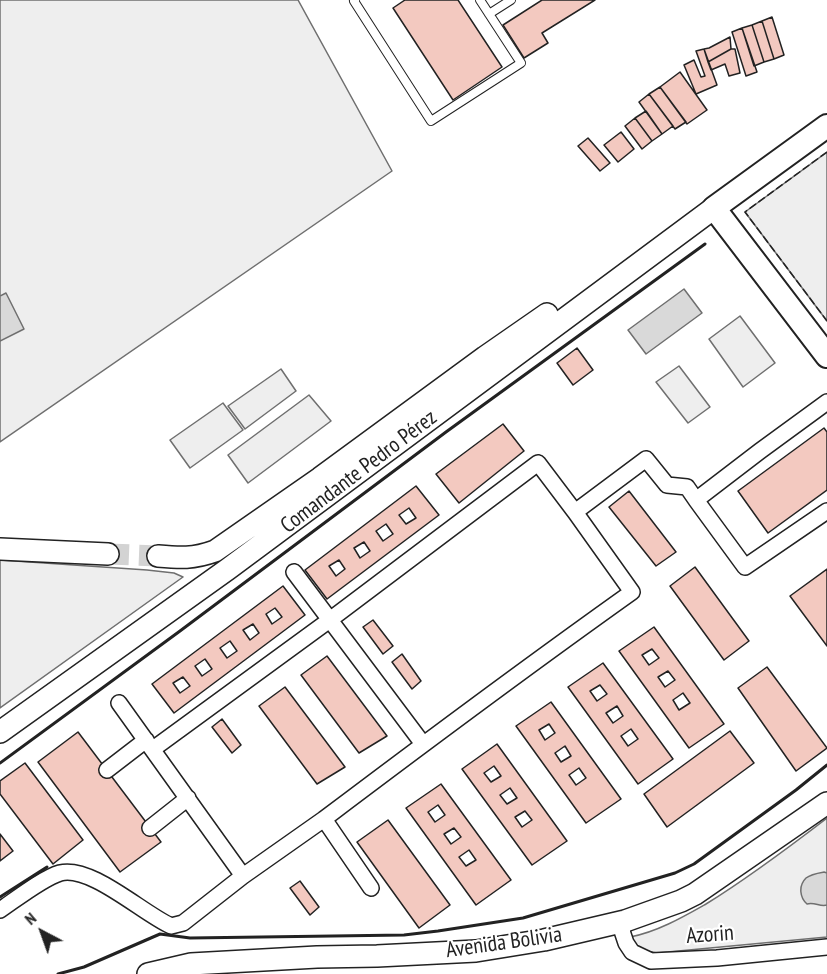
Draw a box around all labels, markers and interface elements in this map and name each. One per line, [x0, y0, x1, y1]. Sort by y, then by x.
street label: Comandante Pedro Pérez [276, 405, 442, 539]
north arrow [12, 902, 72, 962]
text: N [20, 908, 40, 929]
street label: Azorin [685, 920, 735, 950]
street label: Avenida Bolivia [444, 922, 564, 964]

